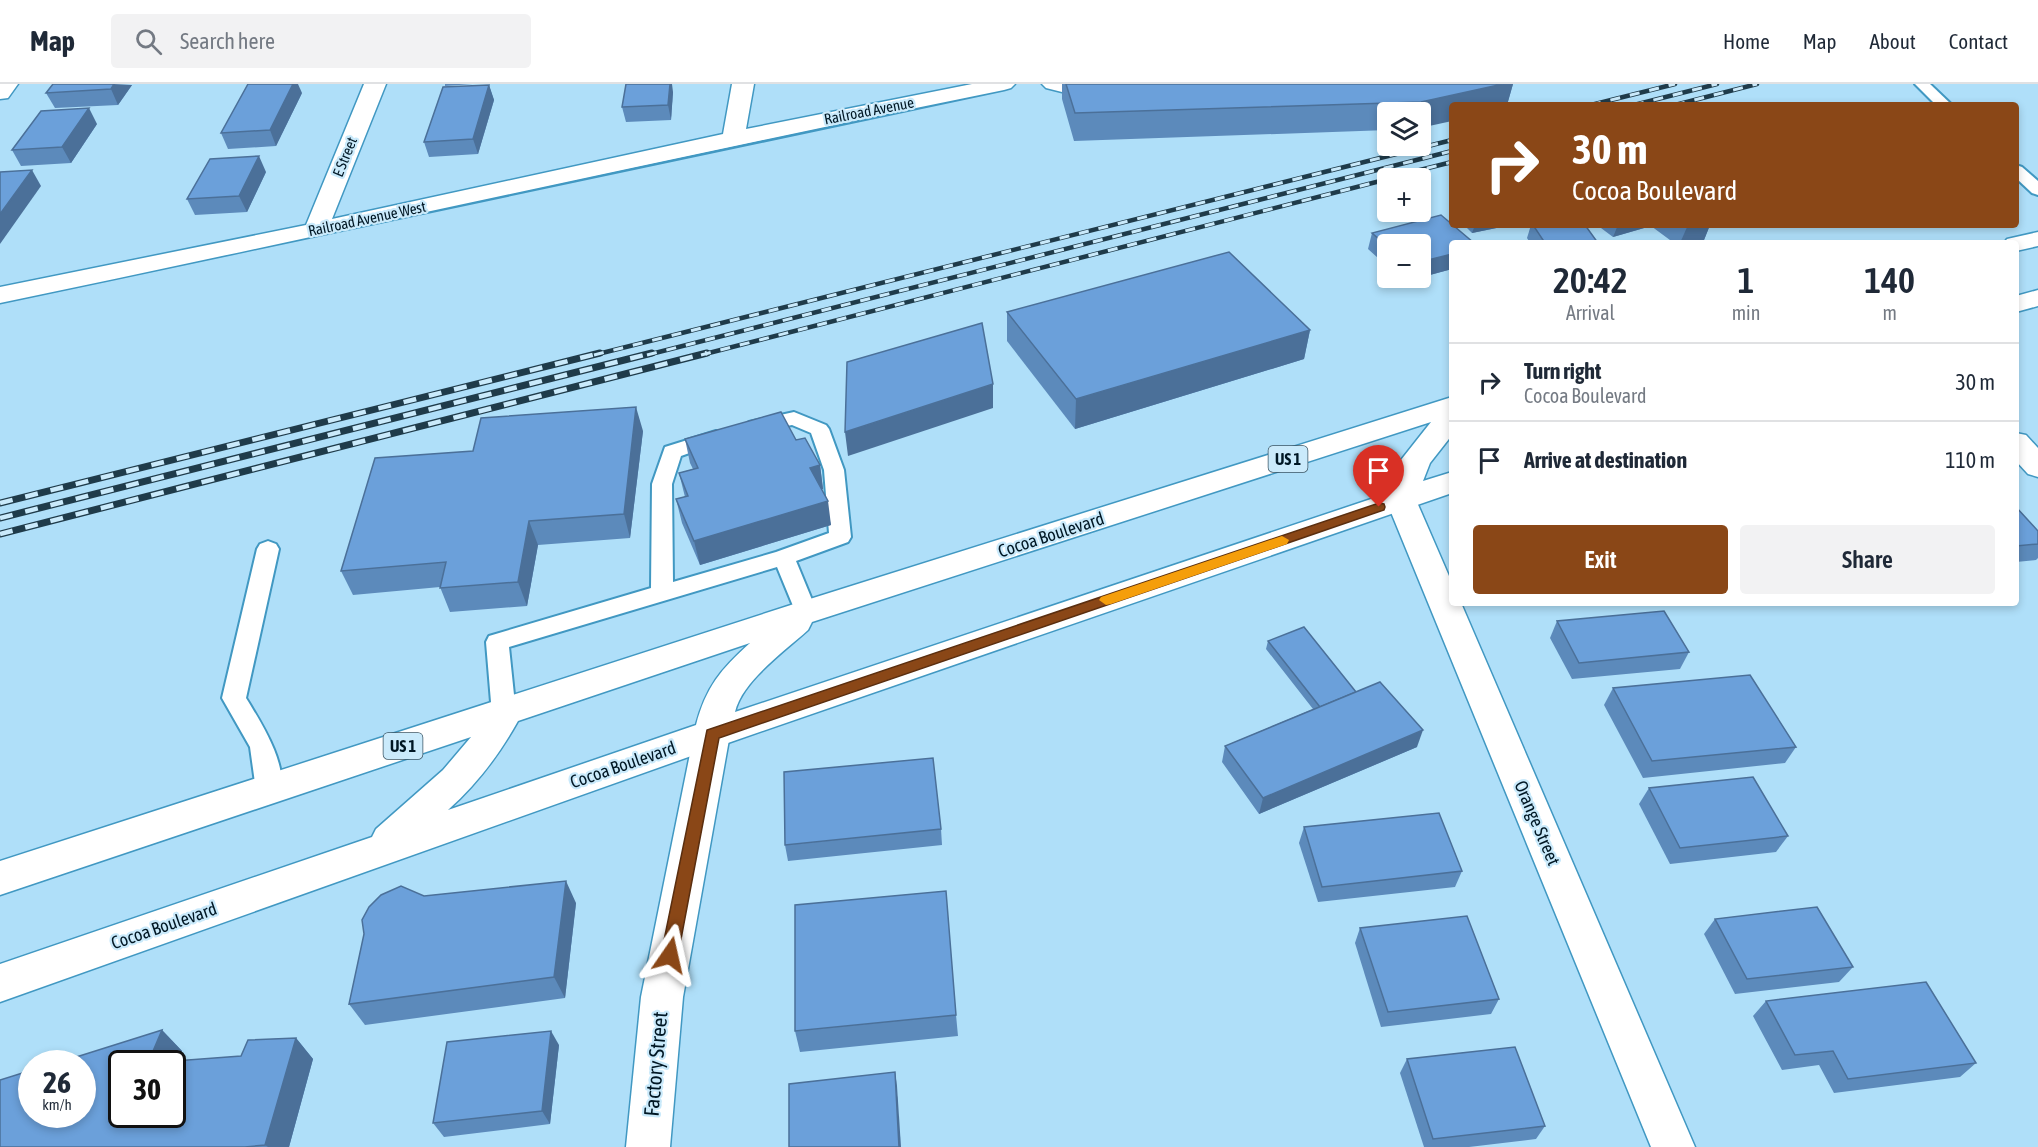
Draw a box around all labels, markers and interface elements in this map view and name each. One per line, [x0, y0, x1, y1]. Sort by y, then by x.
search box [111, 14, 531, 68]
text: Map [30, 25, 75, 57]
icon: search [132, 25, 165, 58]
text: Search here [180, 28, 275, 54]
text: Home [1723, 29, 1770, 53]
text: Map [1803, 29, 1837, 53]
text: About [1870, 29, 1916, 53]
text: Contact [1949, 29, 2008, 53]
street label: Railroad Avenue [823, 93, 915, 128]
map controls [1377, 102, 1431, 288]
button: layers [1377, 102, 1431, 156]
text: 30 m [1572, 125, 1647, 173]
icon: right [1473, 126, 1551, 204]
street label: E Street [329, 134, 360, 179]
button: + [1377, 168, 1431, 222]
text: Cocoa Boulevard [1572, 175, 1737, 206]
street label: Railroad Avenue West [306, 198, 427, 239]
button: − [1377, 234, 1431, 288]
text: 20:42 [1553, 259, 1628, 301]
text: 1 [1738, 259, 1754, 301]
text: 140 [1864, 259, 1915, 301]
text: Arrival [1566, 301, 1615, 324]
text: min [1732, 301, 1760, 324]
text: m [1882, 301, 1897, 324]
text: Turn right [1524, 358, 1601, 384]
icon: right [1473, 366, 1506, 399]
text: 30 m [1955, 369, 1995, 395]
text: Cocoa Boulevard [1524, 384, 1646, 407]
icon: arrive [1473, 444, 1506, 477]
pin [1353, 445, 1404, 507]
road number: US 1 [1268, 446, 1308, 472]
text: Arrive at destination [1524, 447, 1687, 473]
text: 110 m [1945, 447, 1995, 473]
icon: arrive [1362, 454, 1395, 487]
street label: Cocoa Boulevard [995, 508, 1107, 562]
button: Exit [1473, 525, 1728, 594]
button: Share [1740, 525, 1995, 594]
road number: US 1 [384, 733, 422, 759]
street label: Cocoa Boulevard [567, 737, 678, 792]
street label: Orange Street [1510, 777, 1565, 868]
street label: Cocoa Boulevard [108, 898, 219, 953]
position arrow [638, 923, 702, 987]
street label: Factory Street [638, 1011, 672, 1117]
speed limit sign: 30 [108, 1050, 186, 1128]
text: 26 [43, 1065, 71, 1099]
text: km/h [42, 1096, 72, 1113]

